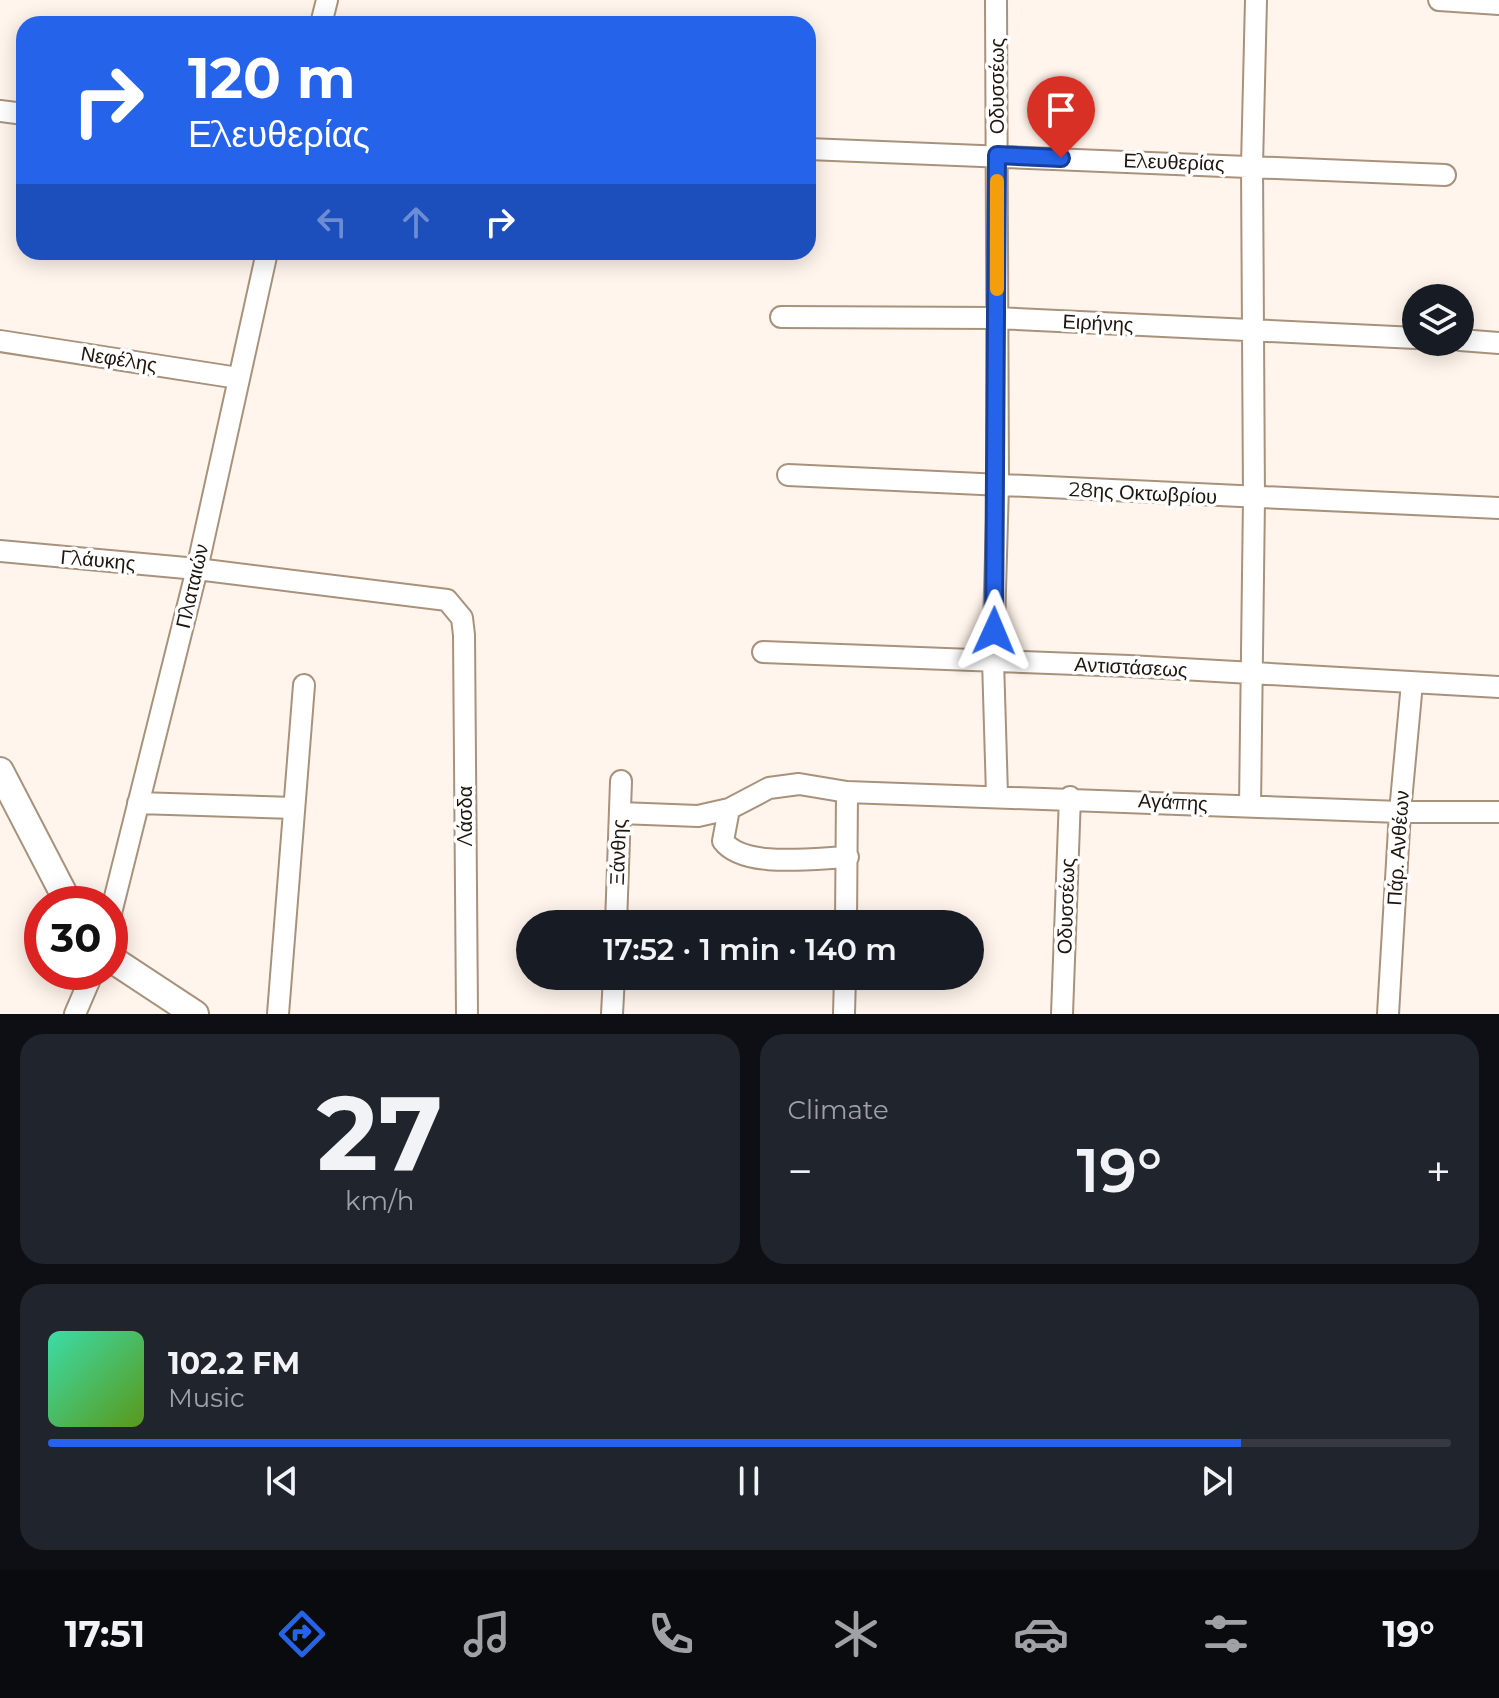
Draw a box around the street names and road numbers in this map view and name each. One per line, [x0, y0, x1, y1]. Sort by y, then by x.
street label: Οδυσσέως [985, 37, 1009, 134]
street label: Ελευθερίας [1123, 148, 1225, 176]
street label: Ειρήνης [1062, 309, 1134, 337]
street label: Νεφέλης [79, 341, 159, 377]
street label: 28ης Οκτωβρίου [1068, 477, 1218, 509]
street label: Πλαταιών [171, 541, 213, 631]
street label: Γλάυκης [60, 545, 137, 575]
street label: Αντιστάσεως [1074, 652, 1189, 682]
street label: Λάσδα [453, 786, 477, 846]
street label: Αγάπης [1138, 788, 1209, 816]
street label: Πάρ. Ανθέων [1382, 790, 1414, 906]
street label: Ξάνθης [605, 818, 631, 886]
street label: Οδυσσέως [1052, 857, 1080, 955]

